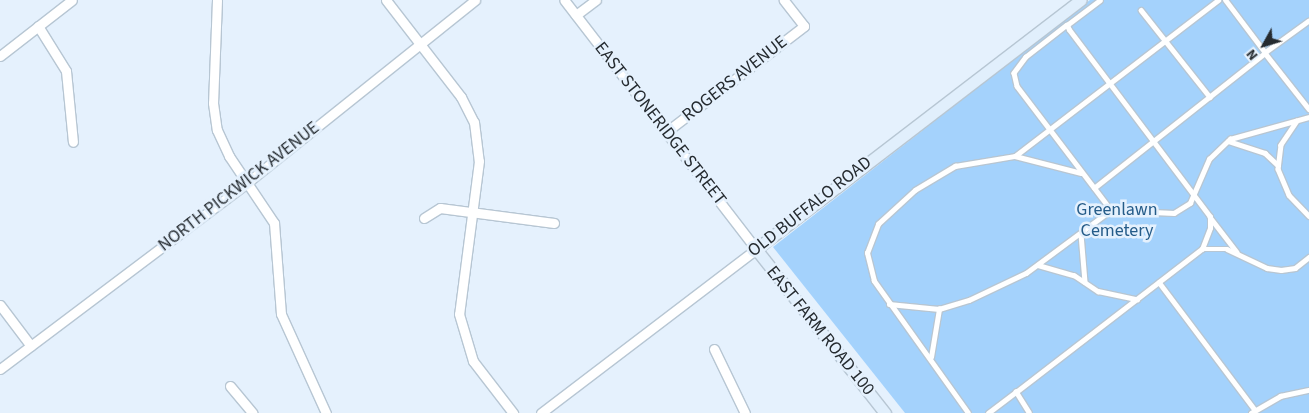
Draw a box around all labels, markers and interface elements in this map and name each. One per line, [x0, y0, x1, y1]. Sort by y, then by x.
north arrow [1239, 20, 1289, 70]
street label: ROGERS AVENUE [678, 31, 792, 127]
street label: EAST STONERIDGE STREET [590, 38, 730, 210]
text: N [1242, 45, 1263, 64]
street label: NORTH PICKWICK AVENUE [154, 117, 324, 257]
street label: OLD BUFFALO ROAD [744, 152, 876, 262]
park label: Greenlawn Cemetery [1076, 200, 1158, 242]
street label: EAST FARM ROAD 100 [761, 262, 879, 400]

